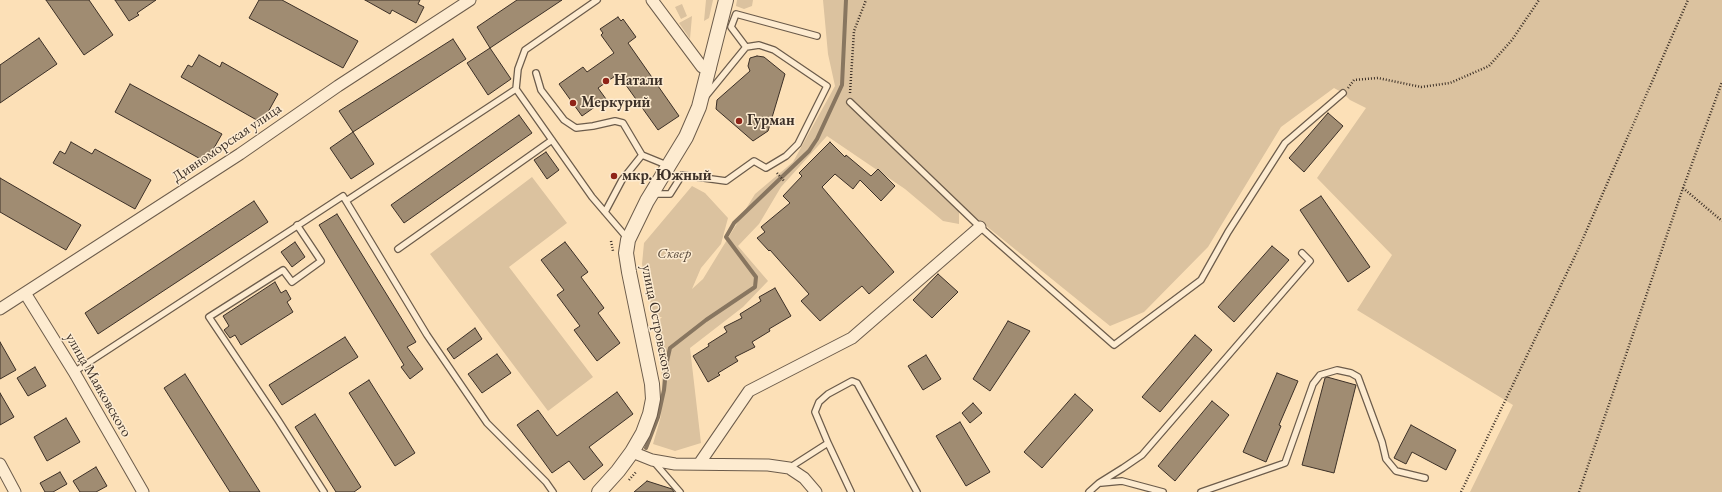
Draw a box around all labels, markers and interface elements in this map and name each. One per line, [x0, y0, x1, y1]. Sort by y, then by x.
place label: Натали [614, 72, 663, 90]
marker: Натали [601, 76, 611, 86]
place label: Меркурий [581, 94, 650, 112]
marker: Меркурий [568, 98, 578, 108]
street label: Дивноморская улица [169, 100, 285, 186]
place label: Гурман [747, 112, 795, 130]
marker: Гурман [734, 116, 744, 126]
place label: мкр. Южный [622, 167, 712, 185]
marker: мкр. Южный [609, 171, 619, 181]
park label: Сквер [657, 245, 691, 263]
street label: улица Островского [637, 263, 677, 381]
street label: улица Маяковского [61, 330, 135, 440]

